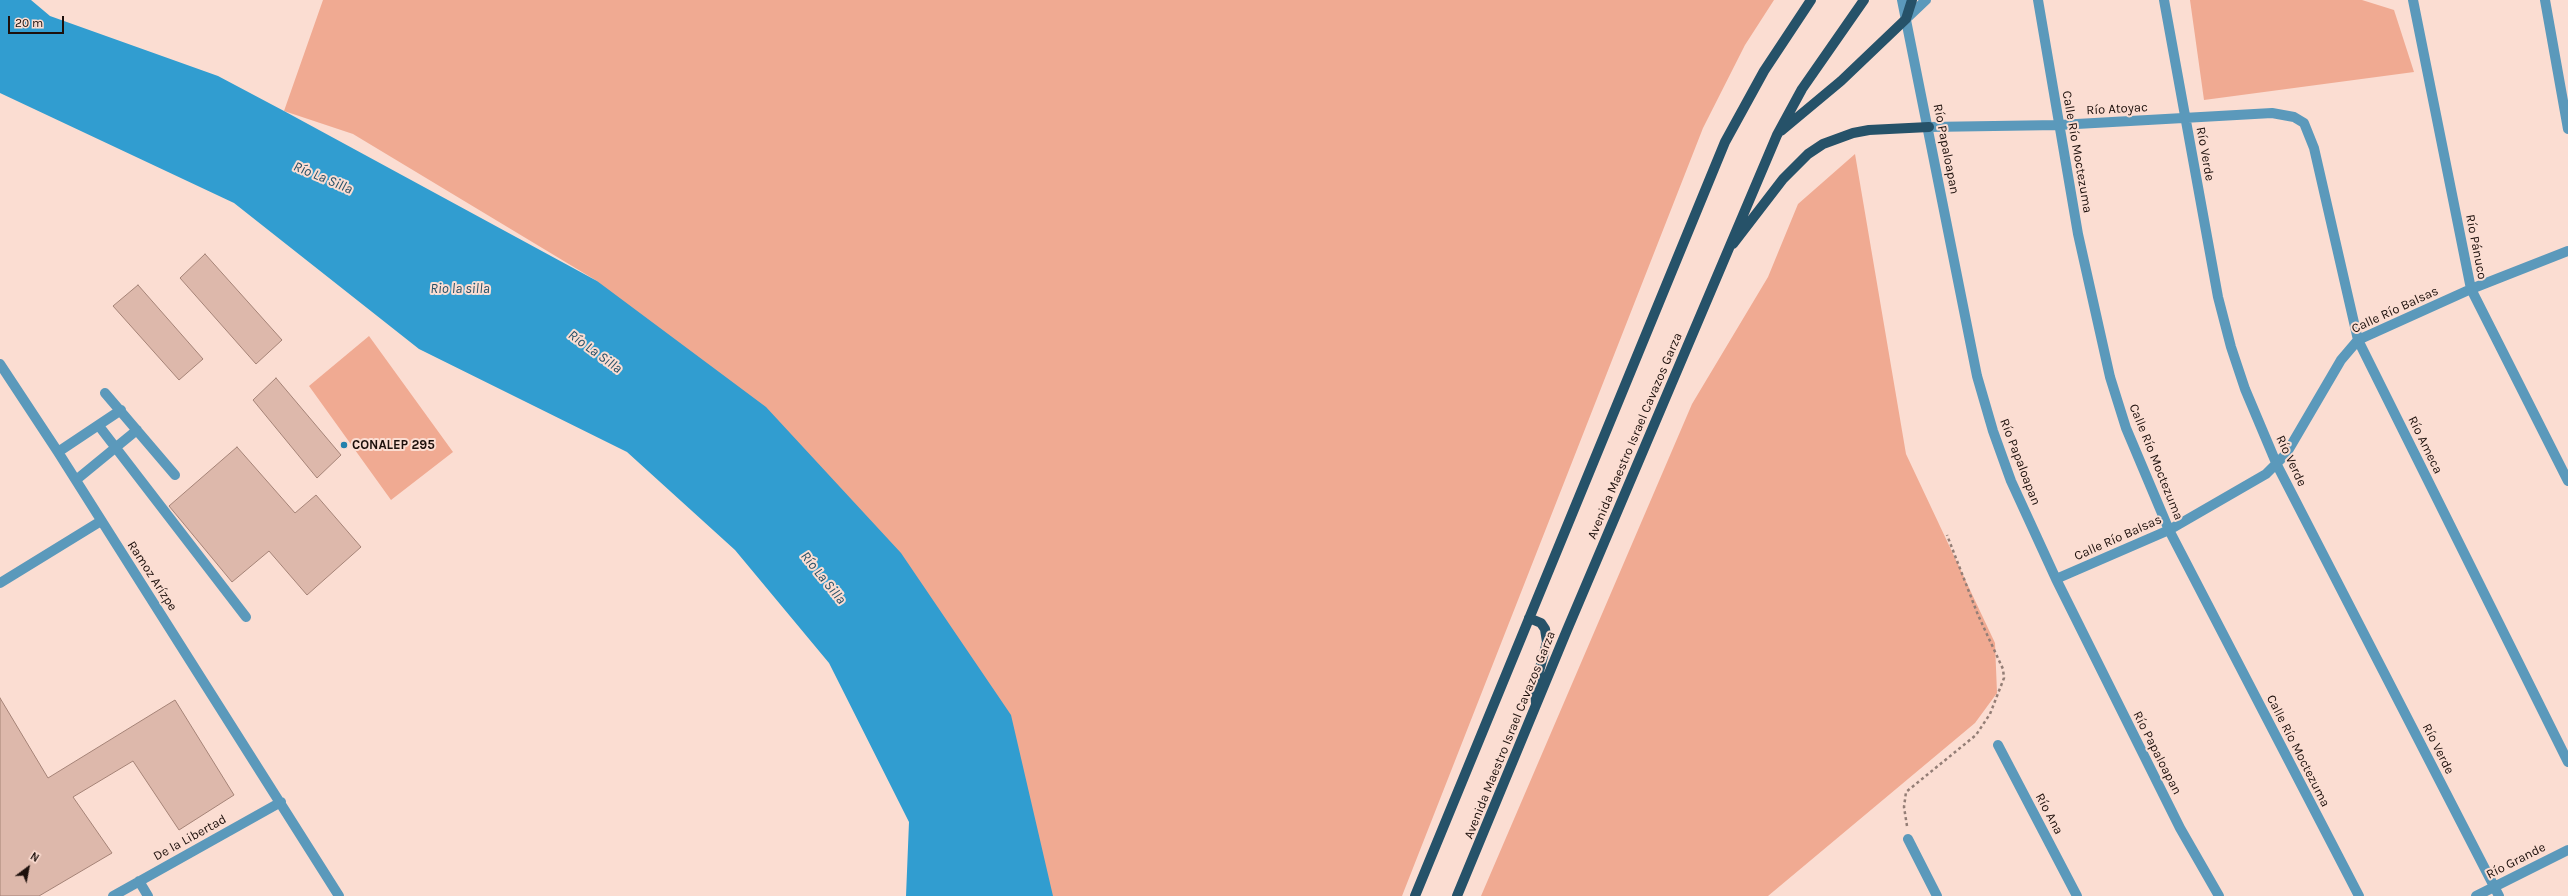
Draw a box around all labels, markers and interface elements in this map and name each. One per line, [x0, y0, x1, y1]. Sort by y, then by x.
scale bar [10, 8, 66, 34]
text: 20 m [15, 16, 43, 30]
street label: Calle Río Moctezuma [2059, 90, 2095, 214]
street label: Río Atoyac [2086, 100, 2148, 118]
street label: Río Papaloapan [1930, 103, 1962, 195]
street label: Río Verde [2193, 126, 2217, 182]
water label: Río La Silla [291, 158, 355, 198]
street label: Río Pánuco [2462, 213, 2490, 281]
water label: Rio la silla [430, 281, 490, 297]
street label: Calle Río Balsas [2349, 283, 2441, 337]
water label: Río La Silla [565, 327, 625, 377]
street label: Avenida Maestro Israel Cavazos Garza [1584, 330, 1686, 542]
street label: Calle Río Moctezuma [2126, 402, 2186, 522]
street label: Río Ameca [2404, 414, 2446, 476]
street label: Río Papaloapan [1996, 416, 2044, 508]
street label: Río Verde [2272, 433, 2310, 489]
place label: CONALEP 295 [352, 437, 435, 453]
marker: CONALEP 295 [339, 440, 349, 450]
street label: Calle Río Balsas [2072, 512, 2164, 564]
street label: Ramoz Arízpe [124, 538, 180, 614]
water label: Río La Silla [797, 548, 849, 608]
street label: Avenida Maestro Israel Cavazos Garza [1461, 629, 1559, 841]
street label: Calle Río Moctezuma [2263, 692, 2333, 810]
street label: Río Papaloapan [2129, 709, 2185, 797]
street label: Río Verde [2419, 721, 2457, 777]
street label: Río Ana [2032, 791, 2066, 837]
street label: De la Libertad [151, 812, 229, 864]
street label: Río Grande [2484, 839, 2548, 883]
north arrow [8, 848, 48, 888]
text: N [28, 850, 41, 865]

